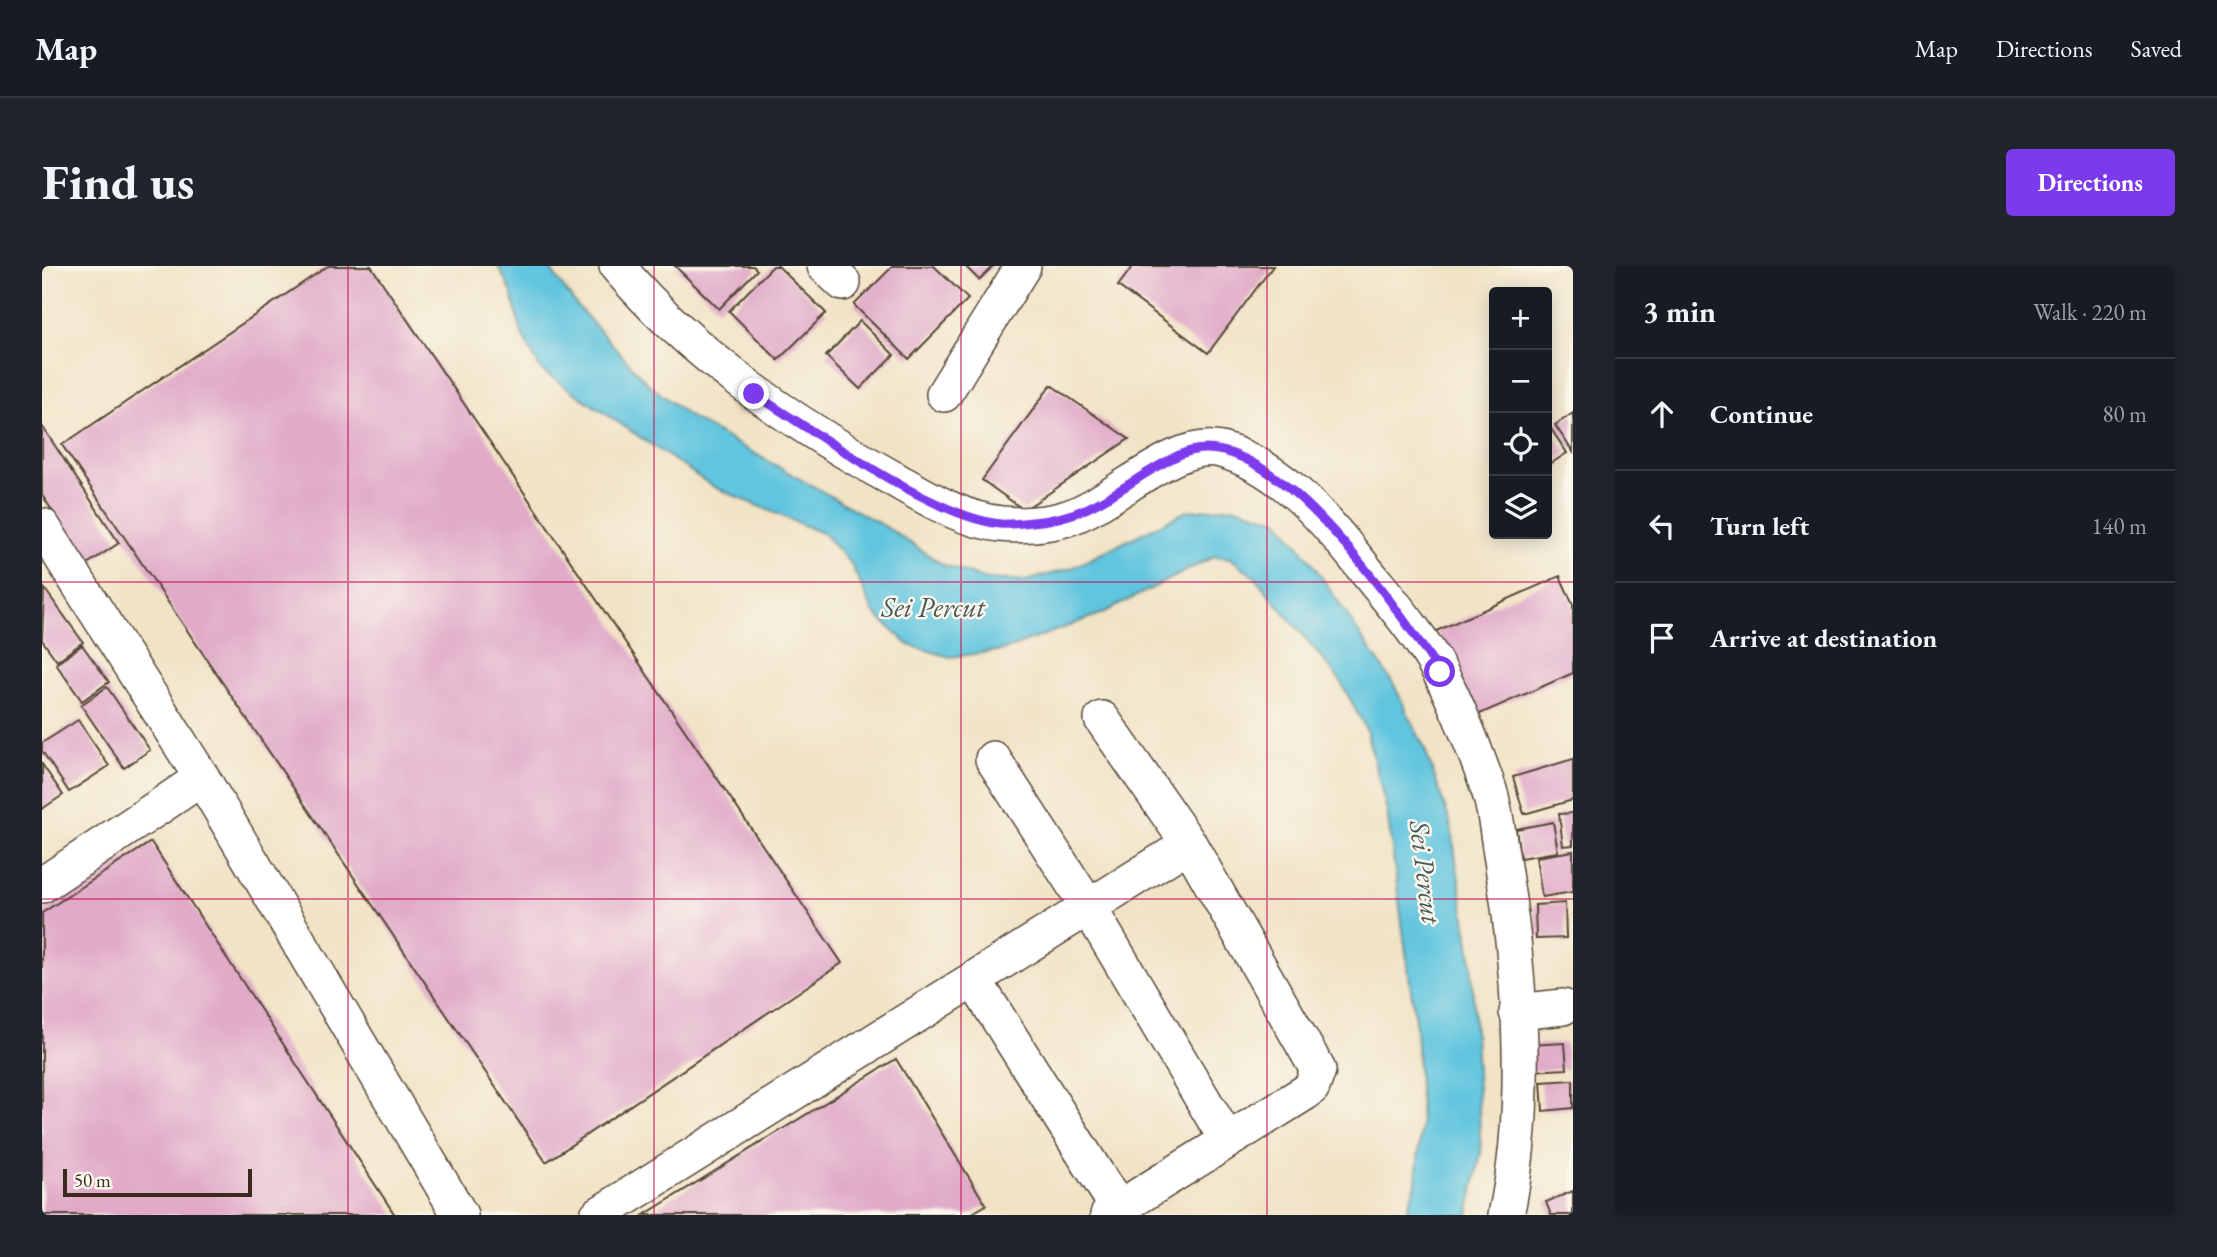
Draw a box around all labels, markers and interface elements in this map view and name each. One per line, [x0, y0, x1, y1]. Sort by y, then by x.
text: Map [35, 27, 97, 70]
text: Map [1915, 33, 1958, 64]
text: Directions [1996, 33, 2093, 64]
text: Saved [2131, 33, 2182, 64]
button: Directions [2006, 149, 2175, 216]
text: Find us [42, 150, 194, 214]
map controls [1489, 287, 1552, 539]
button: + [1489, 287, 1552, 350]
text: 3 min [1643, 292, 1716, 331]
text: Walk · 220 m [2033, 297, 2147, 327]
button: − [1489, 350, 1552, 413]
route end [738, 378, 769, 409]
icon: ahead [1643, 395, 1681, 433]
text: Continue [1710, 397, 1813, 431]
text: 80 m [2102, 399, 2147, 429]
button: locate [1489, 413, 1552, 476]
button: layers [1489, 476, 1552, 539]
icon: left [1643, 507, 1681, 545]
text: Turn left [1710, 509, 1809, 543]
text: 140 m [2091, 511, 2147, 541]
water label: Sei Percut [880, 589, 987, 625]
icon: arrive [1643, 619, 1681, 657]
text: Arrive at destination [1710, 621, 1937, 655]
route start [1424, 656, 1455, 687]
water label: Sei Percut [1402, 817, 1450, 927]
scale bar [63, 1166, 252, 1198]
text: 50 m [74, 1168, 111, 1193]

